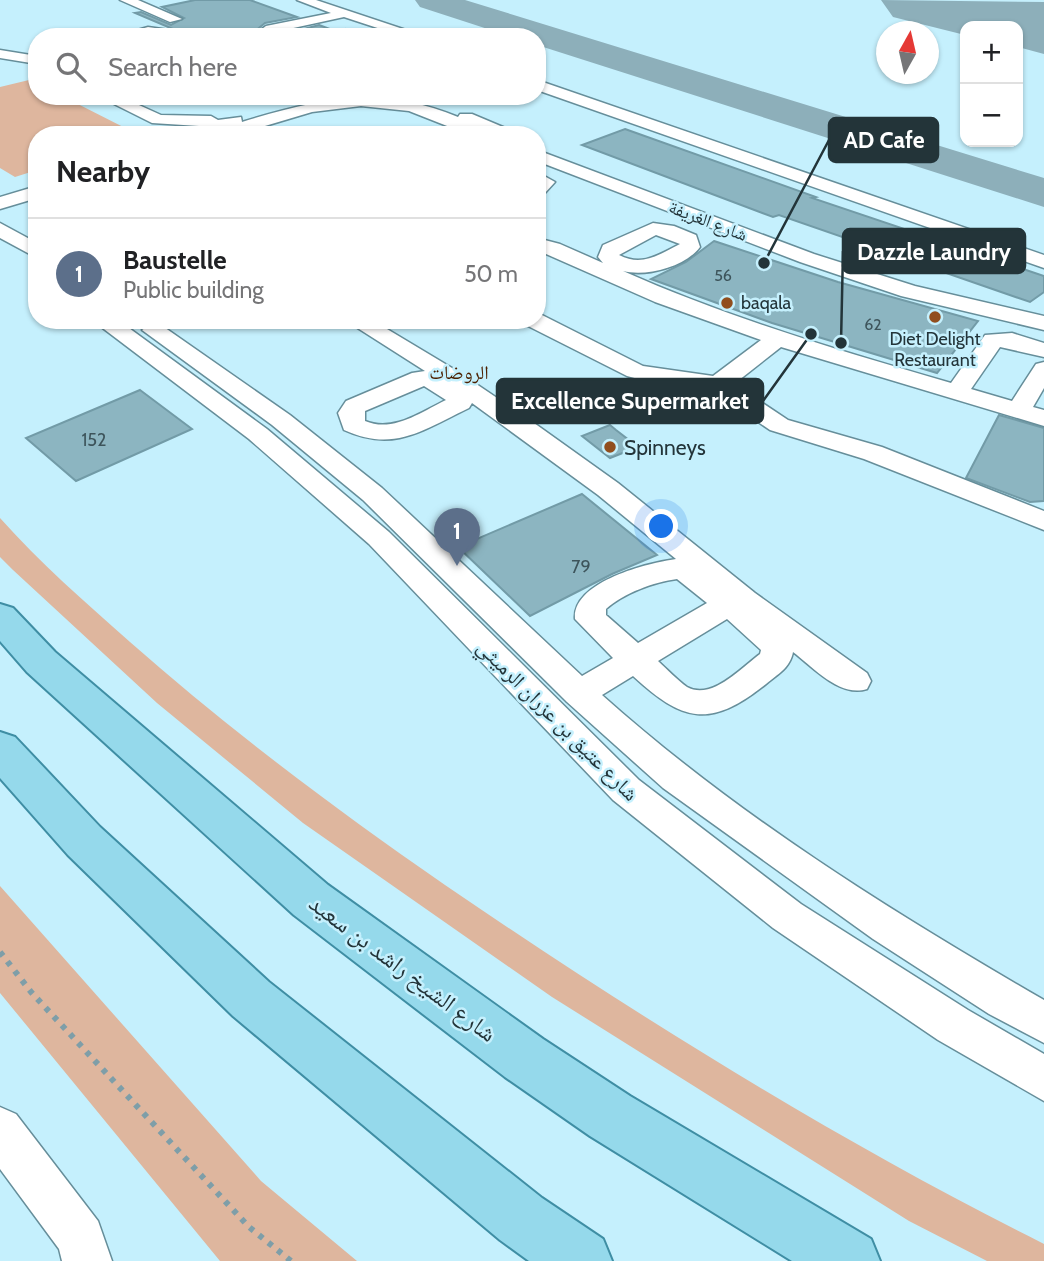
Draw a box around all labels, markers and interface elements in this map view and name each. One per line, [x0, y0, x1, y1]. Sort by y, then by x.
north arrow [876, 21, 939, 84]
map controls [960, 21, 1023, 147]
button: + [960, 21, 1023, 84]
search box [28, 28, 546, 105]
icon: search [52, 48, 90, 86]
text: Search here [108, 51, 237, 83]
button: − [960, 84, 1023, 147]
callout: AD Cafe [829, 118, 938, 162]
text: AD Cafe [844, 126, 925, 154]
text: Nearby [56, 153, 150, 190]
street label: شارع الغريفة [666, 196, 750, 246]
callout: Dazzle Laundry [843, 229, 1025, 273]
text: Dazzle Laundry [857, 238, 1012, 266]
text: Baustelle [123, 244, 227, 276]
text: 1 [75, 260, 83, 288]
text: 50 m [464, 260, 518, 288]
house number: 56 [714, 266, 732, 285]
text: Public building [123, 276, 264, 304]
place label: baqala [741, 292, 792, 314]
marker: baqala [719, 295, 735, 311]
marker: Diet Delight Restaurant [927, 309, 943, 325]
house number: 62 [864, 315, 882, 334]
place label: Diet Delight Restaurant [889, 328, 981, 371]
district label: الروضات [429, 361, 489, 384]
callout: Excellence Supermarket [497, 379, 763, 423]
text: Excellence Supermarket [511, 387, 749, 415]
house number: 152 [81, 429, 107, 451]
place label: Spinneys [624, 435, 706, 460]
marker: Spinneys [602, 439, 618, 455]
pin: 1 [434, 508, 480, 566]
your location [644, 509, 678, 543]
house number: 79 [571, 556, 591, 578]
street label: شارع عتيق بن عزران الرميثي [469, 634, 644, 809]
street label: شارع الشيخ راشد بن سعيد [303, 888, 502, 1049]

